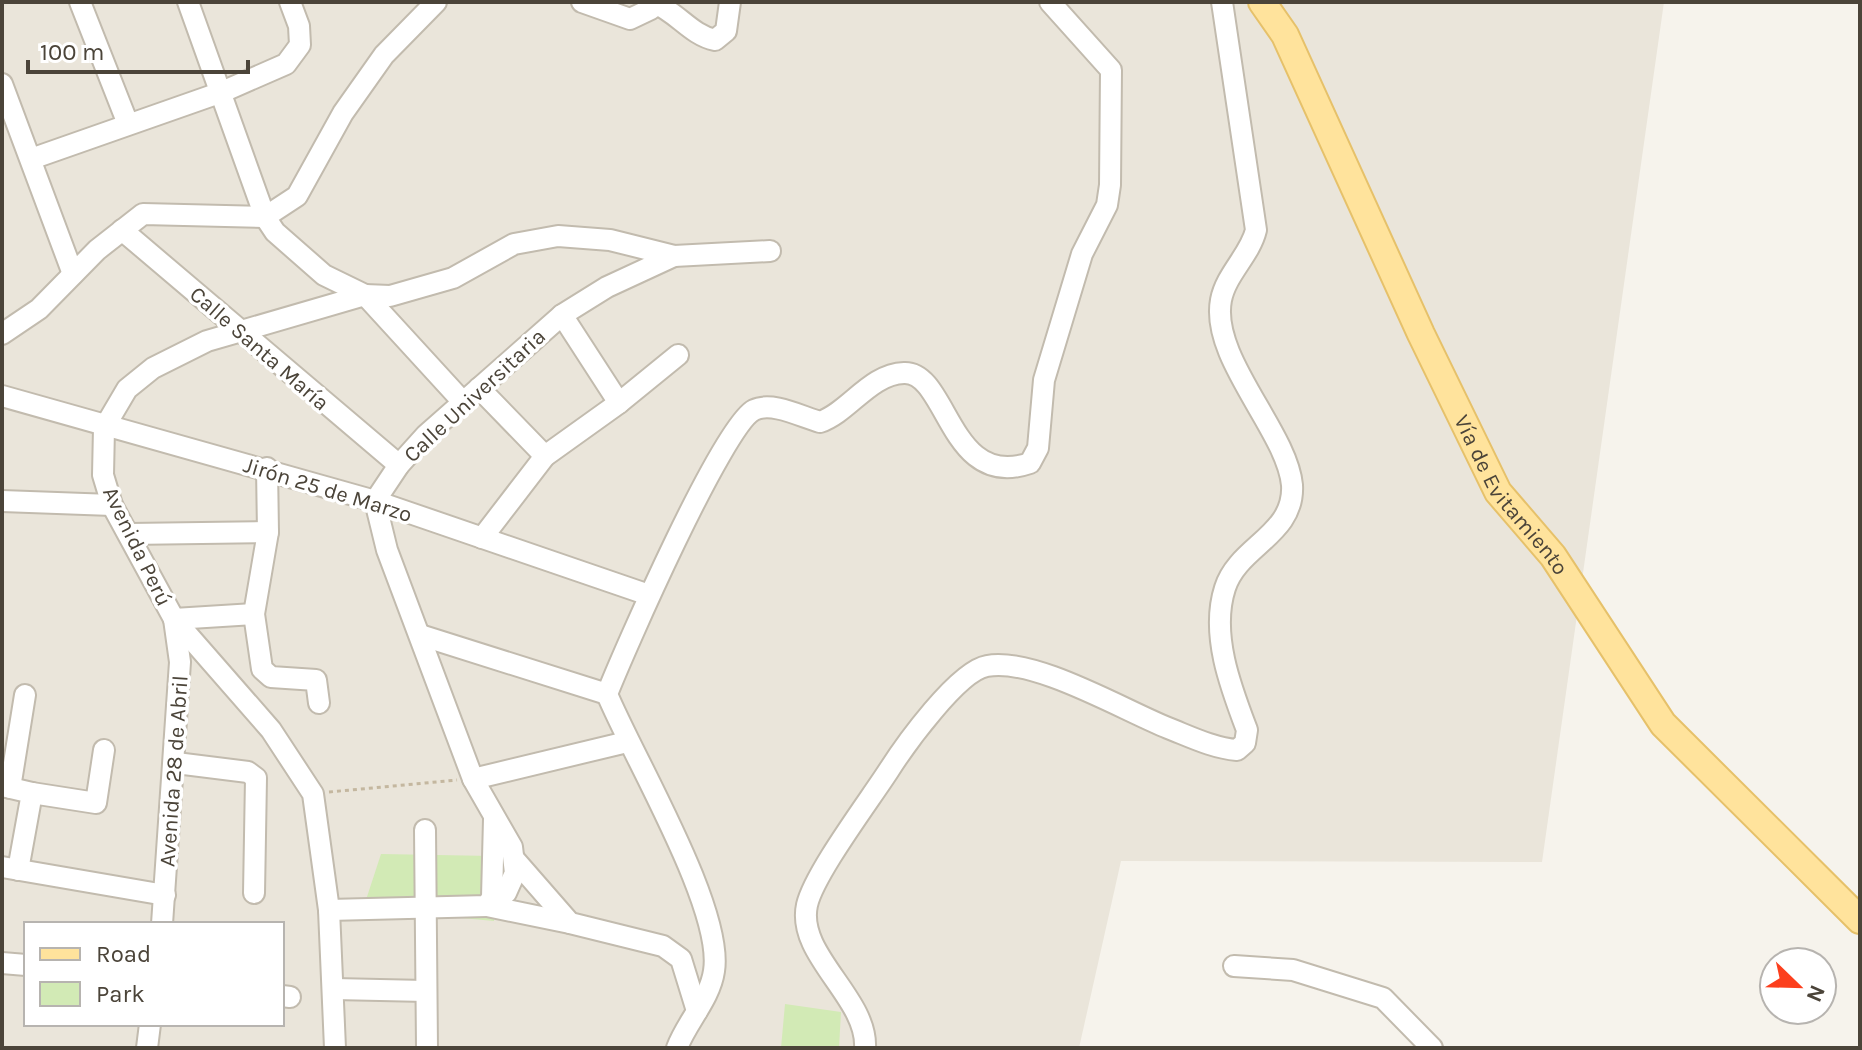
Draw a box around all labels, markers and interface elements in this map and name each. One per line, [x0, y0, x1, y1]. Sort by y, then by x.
scale bar [28, 24, 248, 74]
text: 100 m [40, 38, 105, 66]
street label: Calle Santa María [184, 281, 334, 416]
street label: Calle Universitaria [399, 323, 551, 468]
street label: Vía de Evitamiento [1448, 411, 1574, 580]
street label: Jirón 25 de Marzo [240, 452, 415, 528]
street label: Avenida Perú [97, 483, 177, 610]
street label: Avenida 28 de Abril [154, 674, 194, 868]
legend [24, 922, 284, 1026]
text: Road [96, 940, 151, 968]
north arrow [1758, 946, 1838, 1026]
text: Park [96, 980, 145, 1008]
text: N [1800, 981, 1831, 1006]

